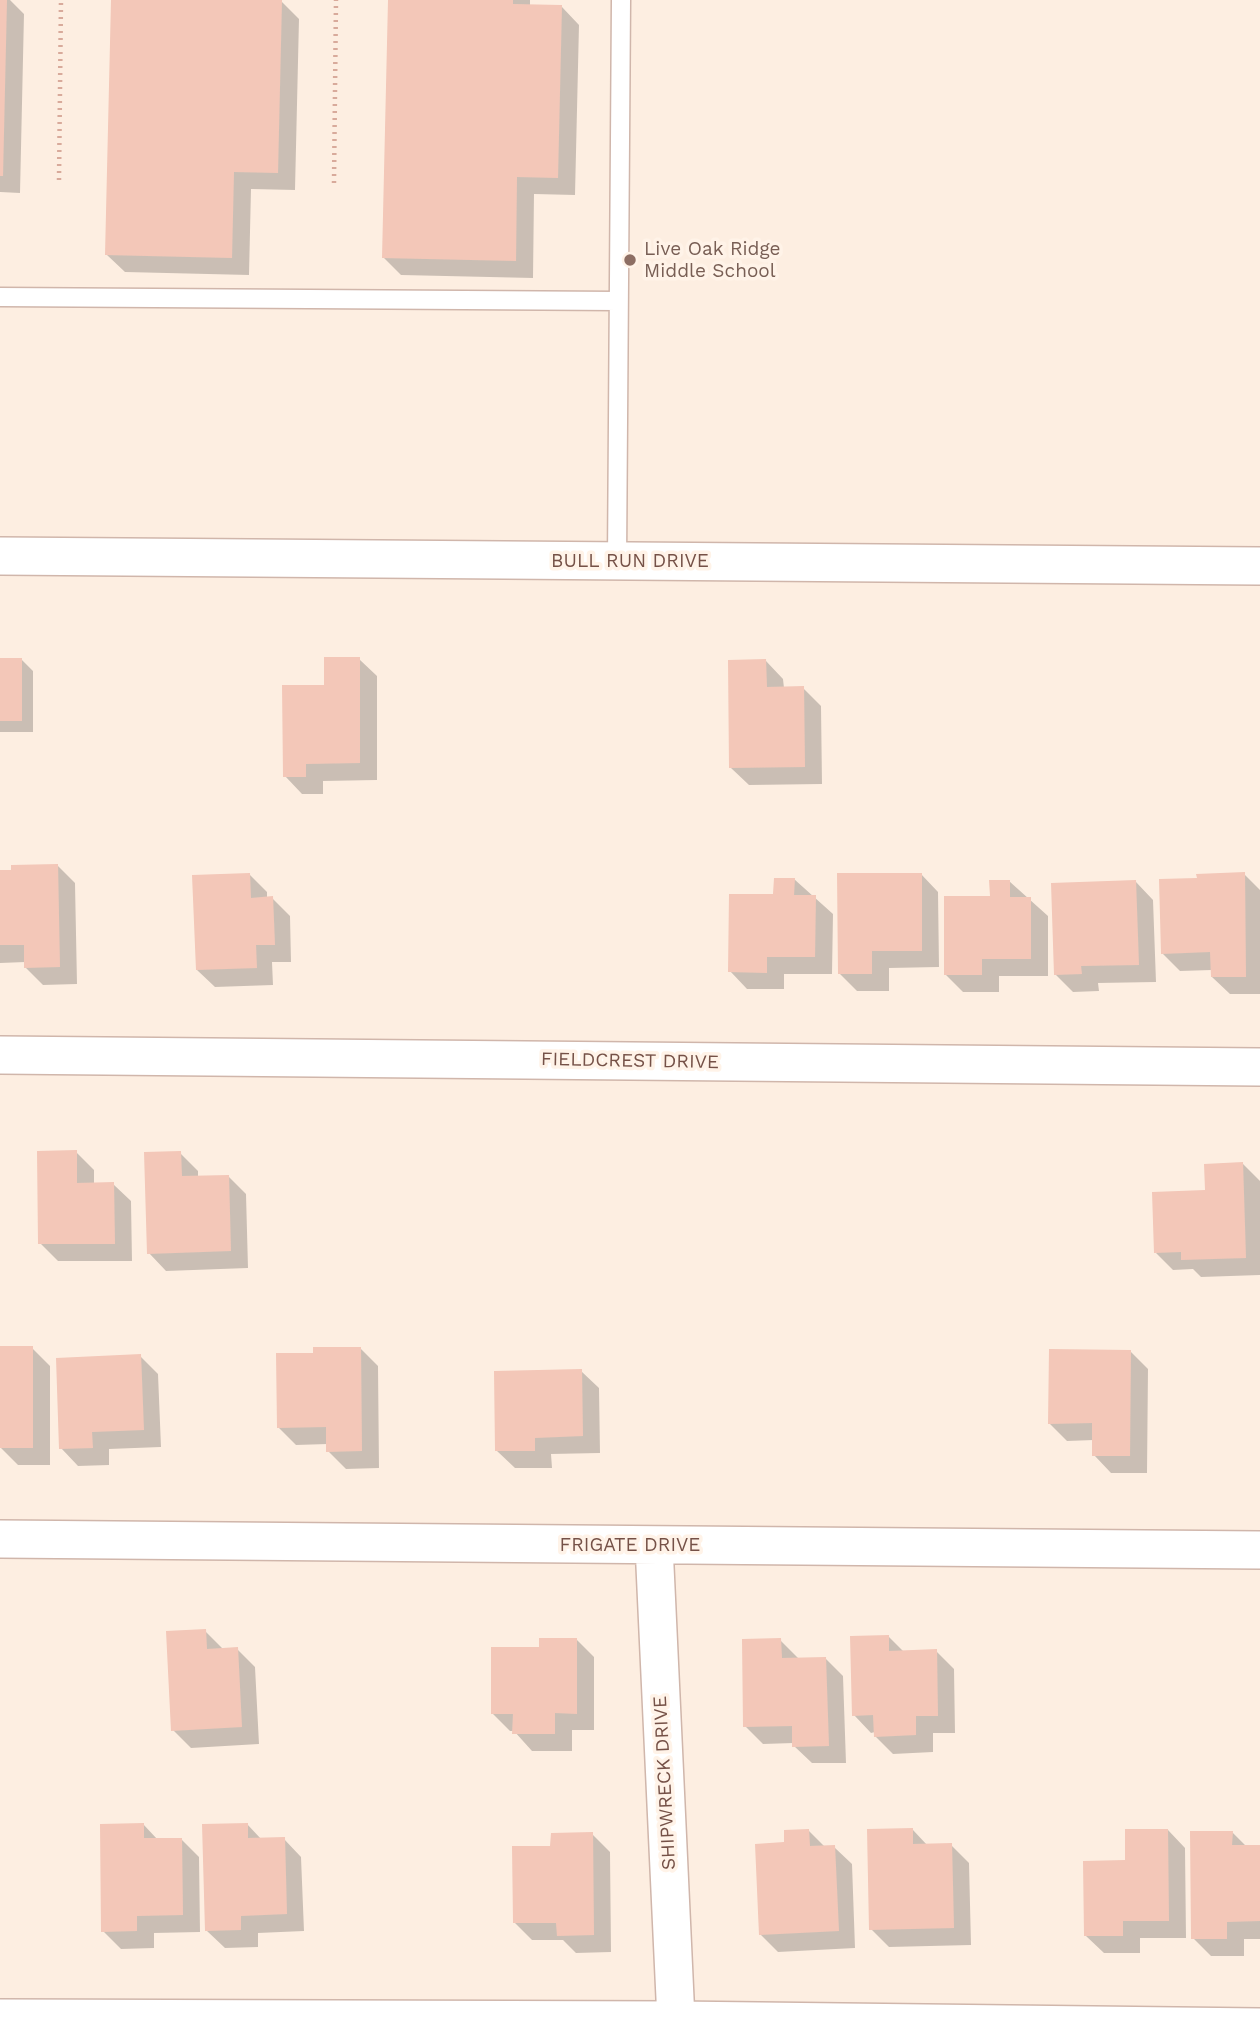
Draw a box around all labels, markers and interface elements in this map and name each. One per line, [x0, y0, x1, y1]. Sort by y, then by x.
place label: Live Oak Ridge Middle School [644, 238, 781, 282]
marker: Live Oak Ridge Middle School [622, 252, 638, 268]
street label: BULL RUN DRIVE [551, 550, 709, 572]
street label: FIELDCREST DRIVE [541, 1048, 719, 1074]
street label: FRIGATE DRIVE [560, 1534, 700, 1556]
street label: SHIPWRECK DRIVE [649, 1695, 681, 1871]

